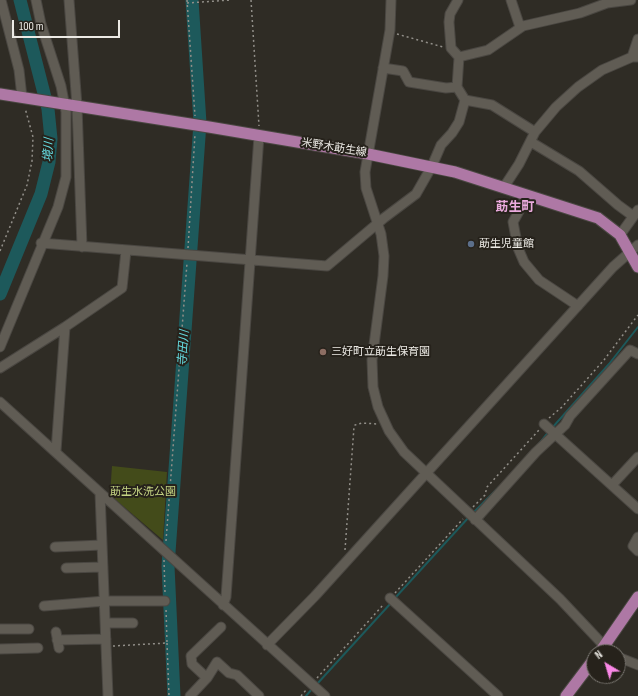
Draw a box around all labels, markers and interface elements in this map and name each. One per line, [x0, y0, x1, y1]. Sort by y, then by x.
scale bar [14, 12, 122, 38]
text: 100 m [19, 19, 44, 34]
street label: 米野木莇生線 [300, 136, 368, 160]
water label: 境川 [41, 138, 57, 162]
district label: 莇生町 [496, 200, 534, 216]
place label: 莇生児童館 [479, 237, 534, 251]
marker: 莇生児童館 [466, 239, 476, 249]
water label: 寺田川 [176, 330, 192, 366]
place label: 三好町立莇生保育園 [331, 345, 430, 359]
marker: 三好町立莇生保育園 [318, 347, 328, 357]
park label: 莇生水洗公園 [110, 485, 176, 499]
north arrow [586, 644, 626, 684]
text: N [593, 648, 605, 662]

